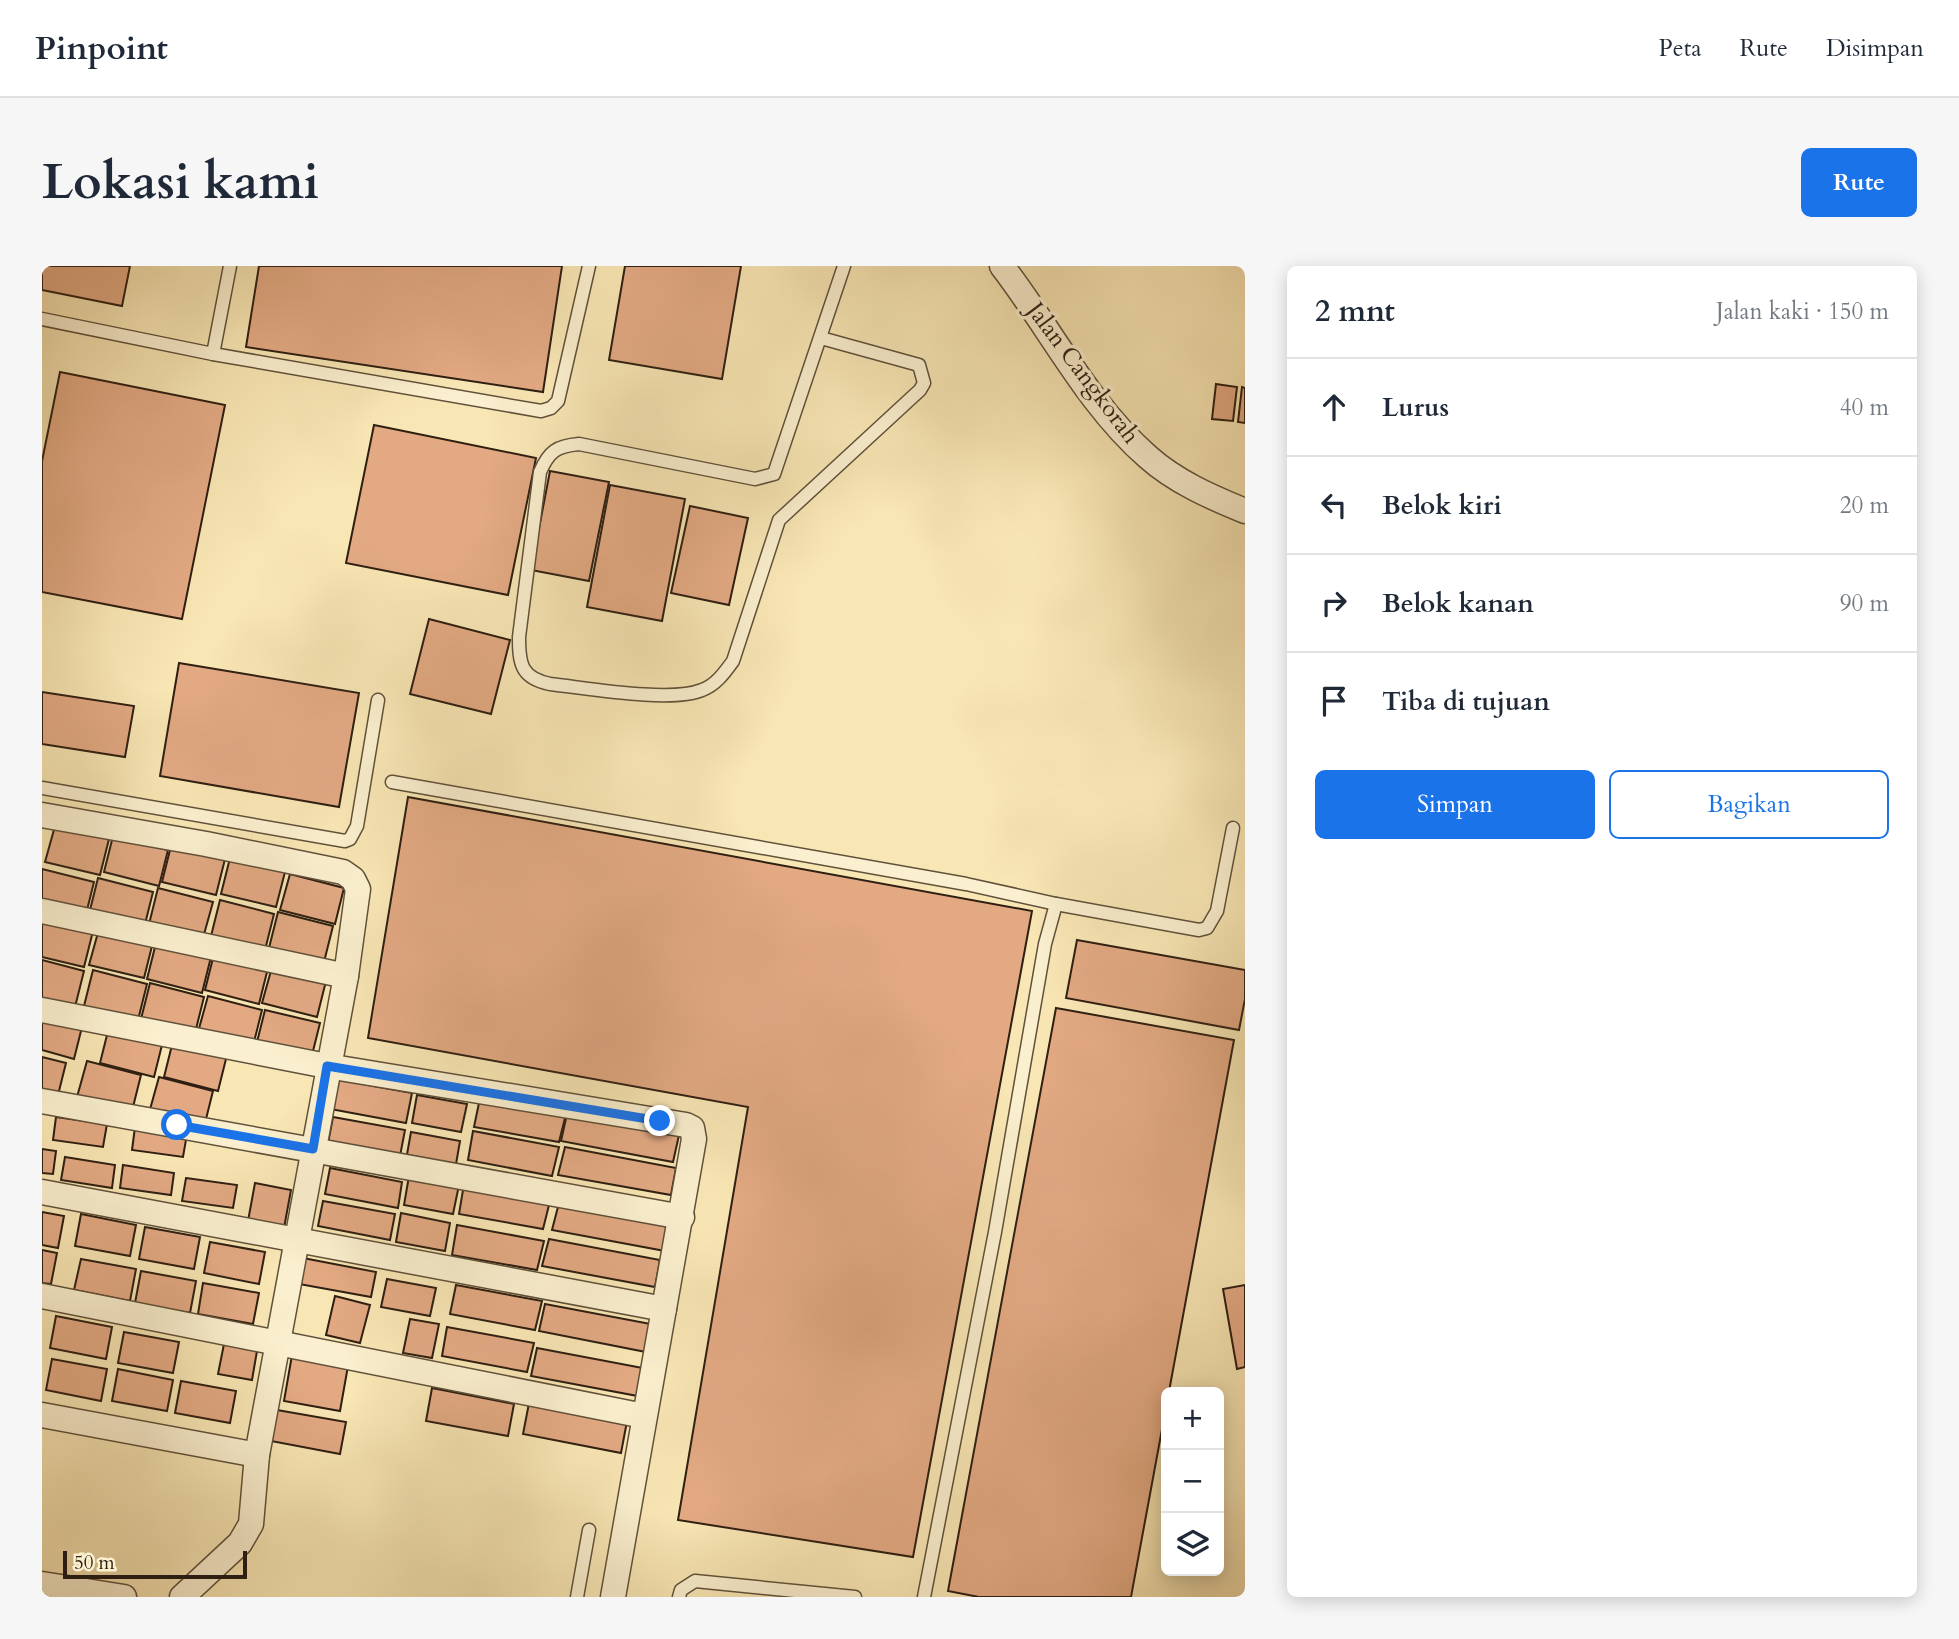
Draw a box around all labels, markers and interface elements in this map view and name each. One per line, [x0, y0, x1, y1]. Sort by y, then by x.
text: Pinpoint [35, 26, 168, 71]
text: Peta [1659, 32, 1702, 65]
text: Rute [1740, 32, 1788, 65]
text: Disimpan [1826, 32, 1924, 65]
button: Rute [1801, 148, 1917, 217]
text: Lokasi kami [42, 149, 319, 216]
text: 2 mnt [1315, 291, 1395, 332]
street label: Jalan Cangkorah [1017, 293, 1147, 450]
text: Jalan kaki · 150 m [1716, 296, 1889, 327]
icon: ahead [1315, 388, 1353, 426]
text: Lurus [1382, 390, 1449, 425]
text: 40 m [1840, 392, 1889, 423]
icon: left [1315, 486, 1353, 524]
text: Belok kiri [1382, 488, 1502, 523]
text: 20 m [1840, 490, 1889, 521]
icon: right [1315, 584, 1353, 622]
text: Belok kanan [1382, 586, 1534, 621]
text: 90 m [1840, 588, 1889, 619]
icon: arrive [1315, 682, 1353, 720]
text: Tiba di tujuan [1382, 684, 1550, 719]
button: Simpan [1315, 770, 1595, 839]
button: Bagikan [1609, 770, 1889, 839]
route end [644, 1105, 675, 1136]
route start [161, 1109, 192, 1140]
map controls [1161, 1387, 1224, 1576]
button: + [1161, 1387, 1224, 1450]
button: − [1161, 1450, 1224, 1513]
button: layers [1161, 1513, 1224, 1576]
scale bar [63, 1548, 247, 1580]
text: 50 m [74, 1550, 115, 1576]

